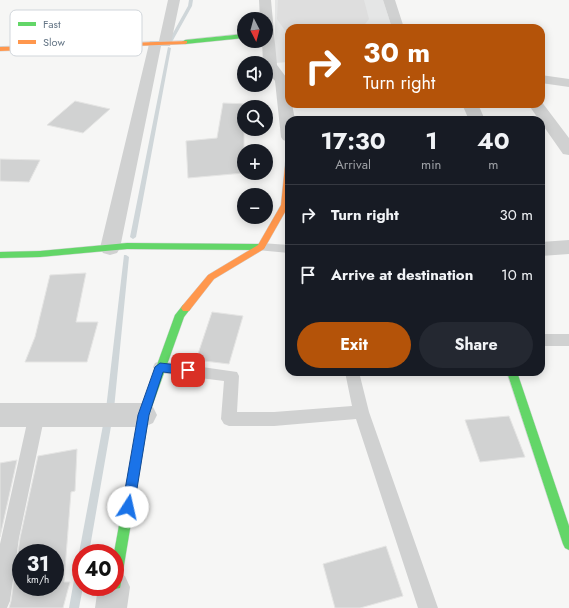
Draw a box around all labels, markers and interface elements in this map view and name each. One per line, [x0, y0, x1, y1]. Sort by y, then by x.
legend [10, 10, 142, 56]
north arrow [237, 12, 273, 48]
map controls [237, 12, 273, 224]
text: Fast [43, 16, 61, 32]
text: 30 m [363, 32, 430, 73]
text: Slow [43, 34, 65, 50]
icon: right [297, 40, 349, 92]
button: sound [237, 56, 273, 92]
text: Turn right [363, 70, 435, 96]
button: search [237, 100, 273, 136]
text: 17:30 [320, 123, 386, 158]
text: 1 [425, 123, 437, 158]
text: 40 [477, 123, 510, 158]
button: + [237, 144, 273, 180]
text: Arrival [335, 155, 371, 174]
text: min [421, 155, 441, 174]
text: m [488, 155, 498, 174]
button: − [237, 188, 273, 224]
icon: right [297, 204, 319, 226]
text: Turn right [331, 204, 399, 226]
text: 30 m [500, 204, 533, 226]
icon: arrive [297, 264, 319, 286]
text: Arrive at destination [331, 264, 473, 286]
text: 10 m [501, 264, 533, 286]
button: Exit [297, 322, 411, 368]
button: Share [419, 322, 533, 368]
pin [171, 353, 205, 387]
icon: arrive [177, 359, 199, 381]
position arrow [107, 486, 149, 528]
speed limit sign: 40 [72, 544, 124, 596]
text: 31 [27, 550, 49, 579]
text: km/h [27, 572, 49, 587]

